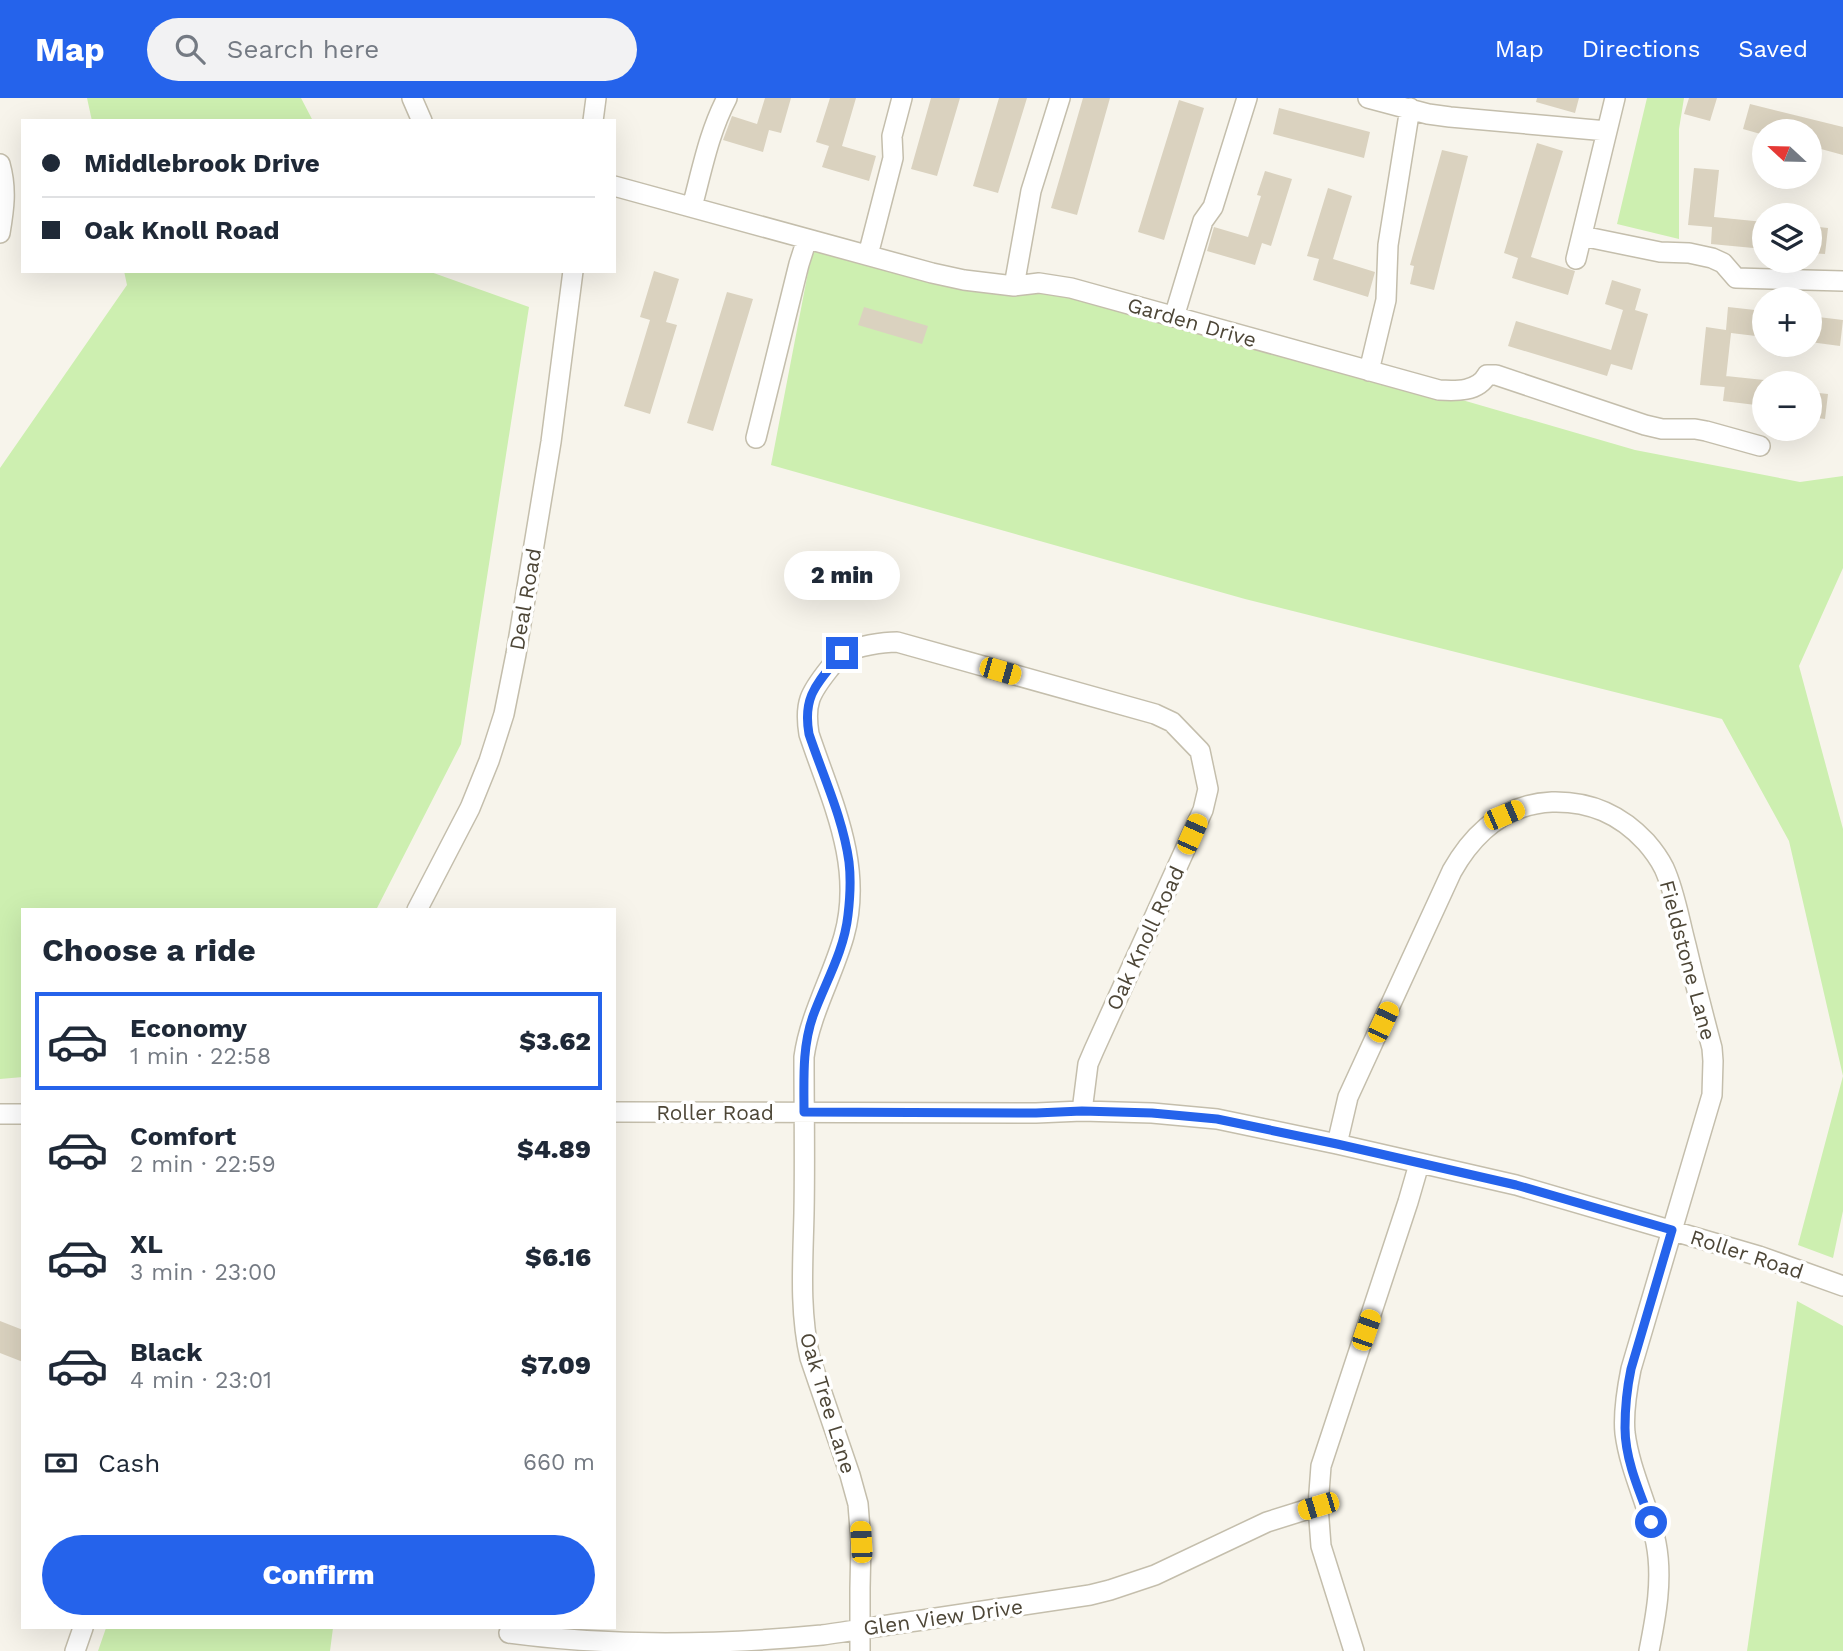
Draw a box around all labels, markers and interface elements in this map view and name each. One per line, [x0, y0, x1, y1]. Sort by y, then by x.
search box [147, 18, 637, 81]
text: Map [35, 30, 105, 69]
icon: search [171, 30, 209, 68]
text: Search here [227, 34, 379, 64]
text: Map [1495, 35, 1544, 63]
text: Directions [1582, 35, 1700, 63]
text: Saved [1738, 35, 1808, 63]
north arrow [1752, 119, 1822, 189]
map controls [1752, 119, 1822, 441]
text: Middlebrook Drive [84, 148, 320, 178]
button: layers [1752, 203, 1822, 273]
text: Oak Knoll Road [84, 215, 280, 245]
button: + [1752, 287, 1822, 357]
street label: Garden Drive [1125, 292, 1259, 352]
button: − [1752, 371, 1822, 441]
street label: Deal Road [504, 546, 546, 652]
callout: 2 min [784, 552, 900, 601]
text: 2 min [811, 562, 873, 589]
route end [826, 637, 858, 669]
car [977, 655, 1024, 687]
car [1481, 797, 1528, 833]
car [1174, 811, 1211, 857]
street label: Oak Knoll Road [1101, 862, 1189, 1014]
street label: Fieldstone Lane [1655, 877, 1721, 1043]
text: Choose a ride [42, 931, 256, 969]
car [1365, 999, 1402, 1045]
icon: car [46, 1010, 109, 1073]
text: Economy [130, 1013, 247, 1043]
text: $3.62 [519, 1026, 591, 1056]
text: 1 min · 22:58 [130, 1043, 271, 1070]
street label: Roller Road [656, 1100, 774, 1125]
icon: car [46, 1118, 109, 1181]
text: Comfort [130, 1121, 236, 1151]
text: $4.89 [517, 1134, 591, 1164]
text: 2 min · 22:59 [130, 1151, 276, 1178]
street label: Roller Road [1687, 1224, 1807, 1284]
icon: car [46, 1226, 109, 1289]
text: XL [130, 1229, 163, 1259]
text: $6.16 [525, 1242, 591, 1272]
text: 3 min · 23:00 [130, 1259, 277, 1286]
car [1350, 1307, 1383, 1353]
street label: Oak Tree Lane [795, 1330, 861, 1476]
icon: car [46, 1334, 109, 1397]
text: Black [130, 1337, 202, 1367]
text: $7.09 [521, 1350, 591, 1380]
text: 4 min · 23:01 [130, 1367, 272, 1394]
icon: cash [42, 1444, 80, 1482]
text: Cash [98, 1448, 160, 1478]
text: 660 m [523, 1449, 595, 1476]
car [1295, 1490, 1342, 1522]
route start [1635, 1506, 1667, 1538]
car [850, 1520, 873, 1564]
button: Confirm [42, 1535, 595, 1615]
street label: Glen View Drive [862, 1593, 1024, 1641]

